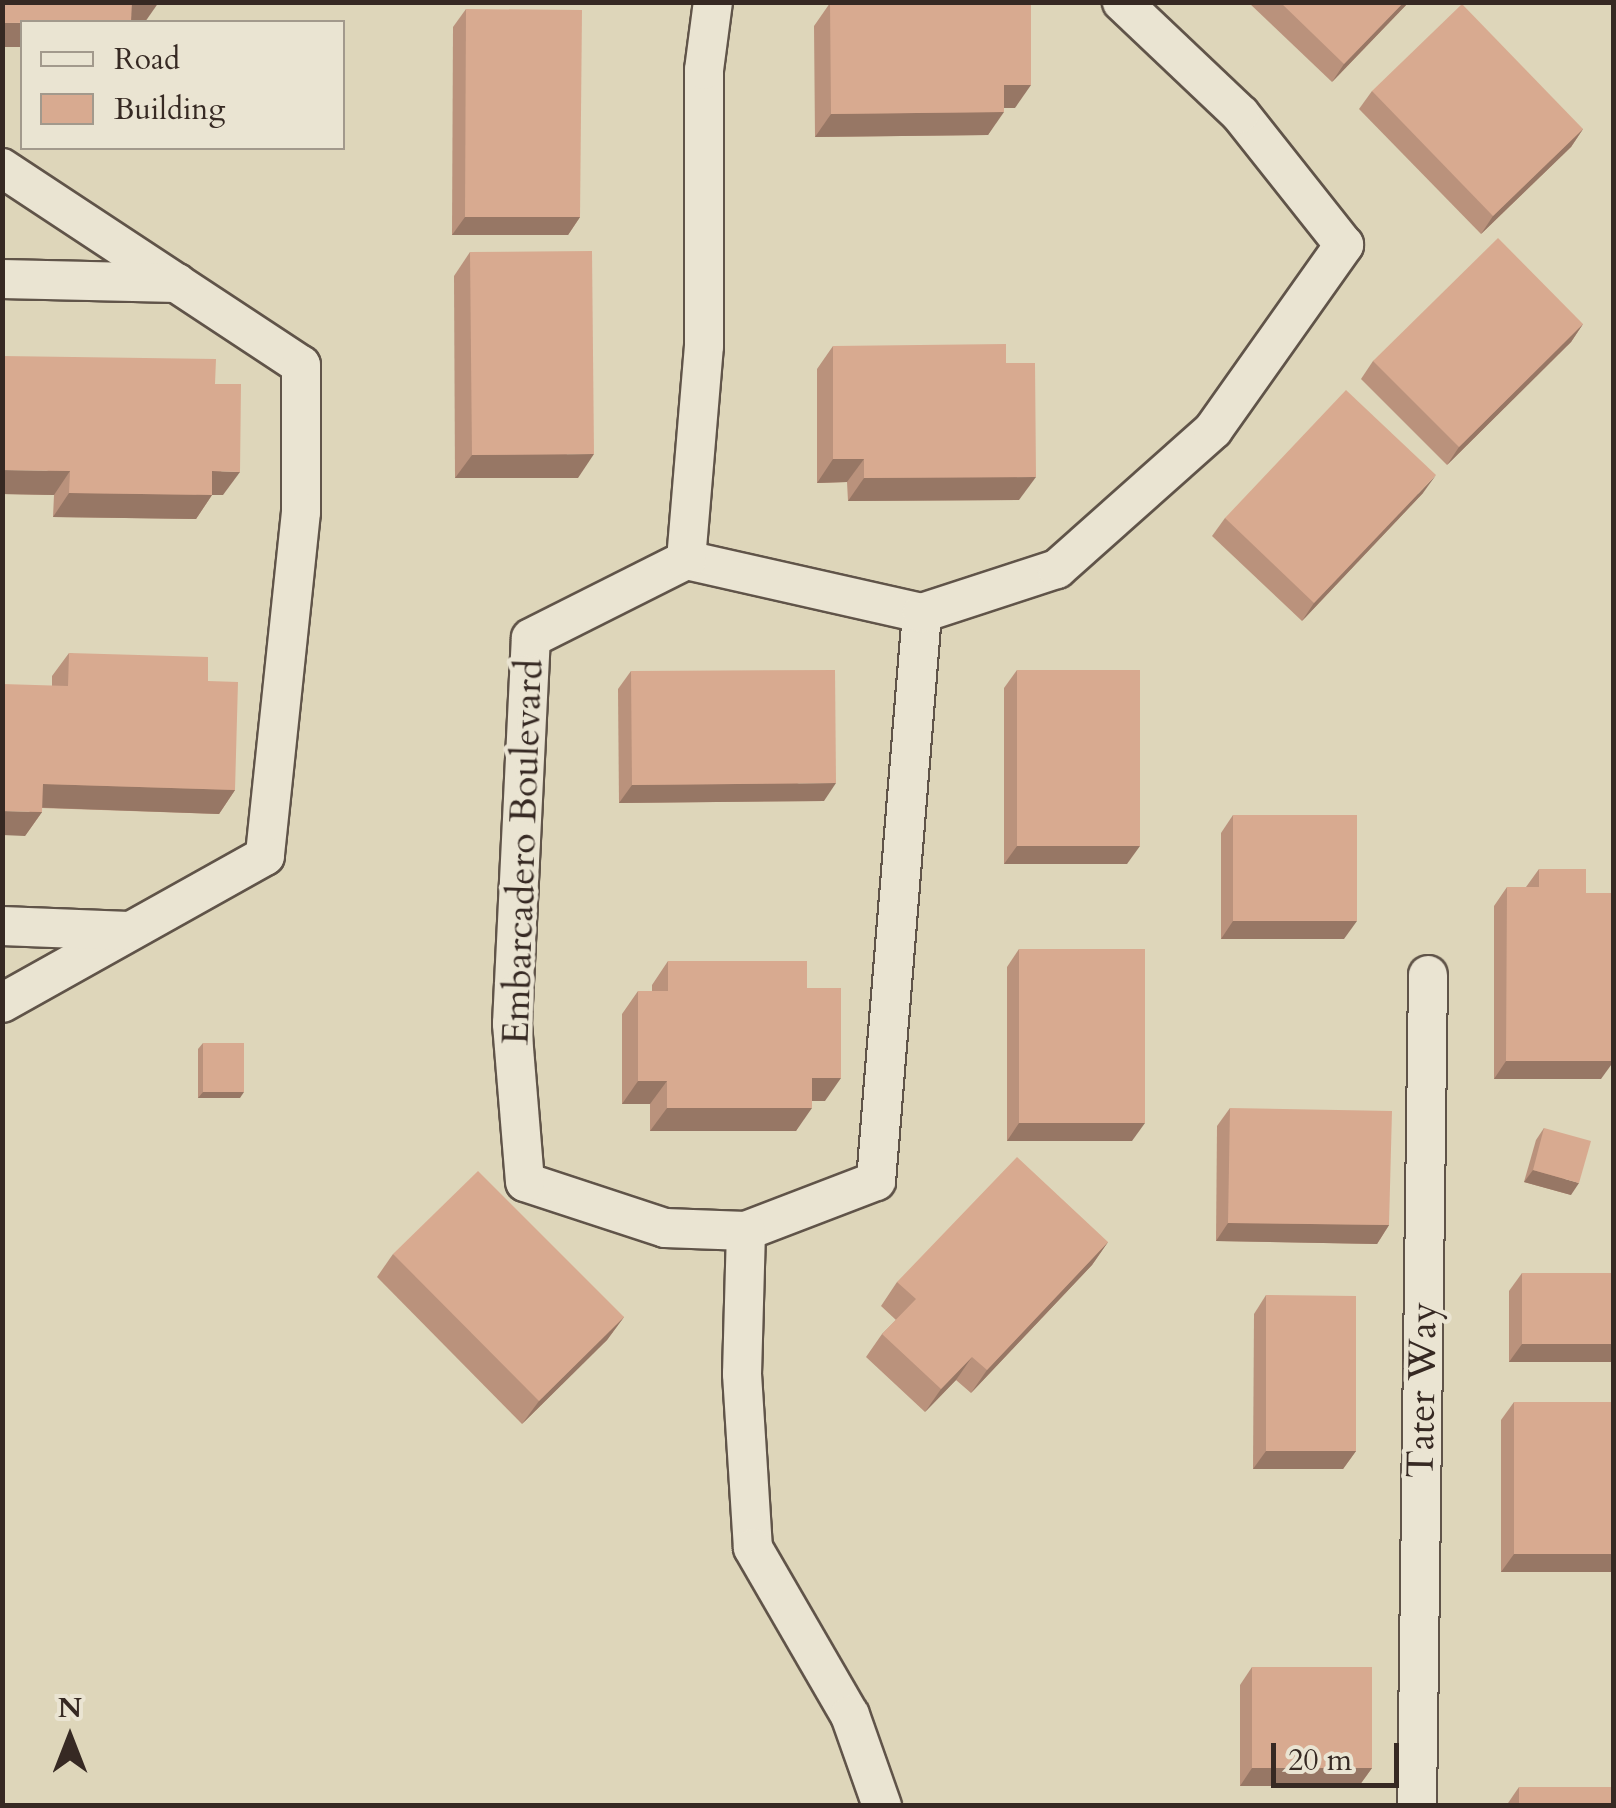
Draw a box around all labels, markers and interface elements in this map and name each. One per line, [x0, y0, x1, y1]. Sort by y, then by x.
legend [20, 20, 345, 150]
text: Road [114, 39, 180, 80]
text: Building [114, 89, 225, 130]
street label: Embarcadero Boulevard [493, 658, 553, 1046]
street label: Tater Way [1399, 1302, 1447, 1478]
north arrow [20, 1688, 120, 1788]
text: N [58, 1689, 82, 1727]
scale bar [1276, 1723, 1404, 1785]
text: 20 m [1288, 1740, 1352, 1781]

